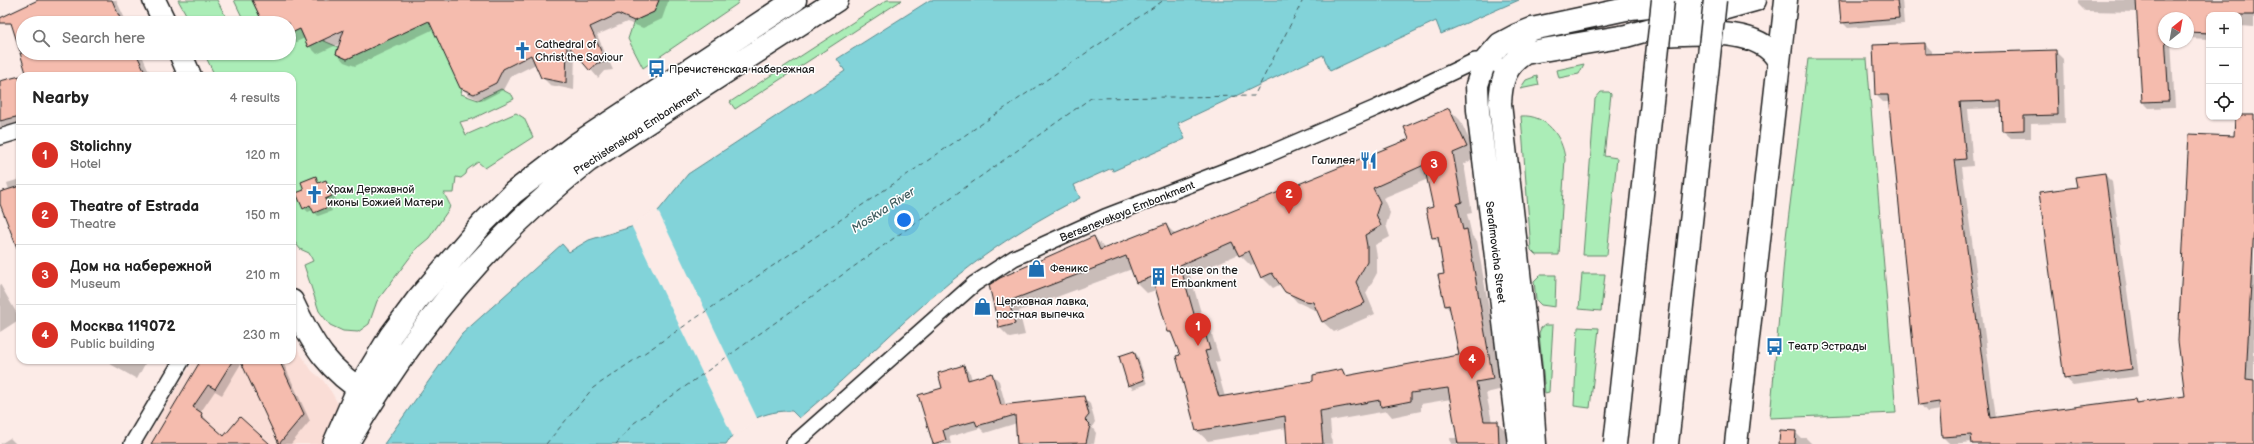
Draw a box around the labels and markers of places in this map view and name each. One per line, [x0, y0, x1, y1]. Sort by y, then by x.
place label: Cathedral of Christ the Saviour [535, 38, 624, 64]
church icon: Cathedral of Christ the Saviour [512, 40, 532, 60]
bus stop icon: Пречистенская набережная [646, 59, 666, 79]
place label: Пречистенская набережная [669, 63, 815, 76]
restaurant icon: Галилея [1358, 150, 1378, 170]
pin: 3 [1421, 151, 1447, 184]
place label: Галилея [1312, 154, 1355, 167]
pin: 2 [1276, 181, 1302, 214]
place label: Храм Державной иконы Божией Матери [327, 183, 443, 209]
church icon: Храм Державной иконы Божией Матери [304, 185, 324, 205]
shop icon: Феникс [1027, 258, 1047, 278]
place label: Феникс [1050, 262, 1089, 275]
place label: House on the Embankment [1171, 264, 1238, 290]
building icon: House on the Embankment [1148, 266, 1168, 286]
place label: Церковная лавка, постная выпечка [996, 295, 1088, 321]
shop icon: Церковная лавка, постная выпечка [973, 297, 993, 317]
pin: 1 [1185, 313, 1211, 346]
bus stop icon: Театр Эстрады [1765, 336, 1785, 356]
place label: Театр Эстрады [1788, 340, 1867, 353]
pin: 4 [1459, 346, 1485, 379]

